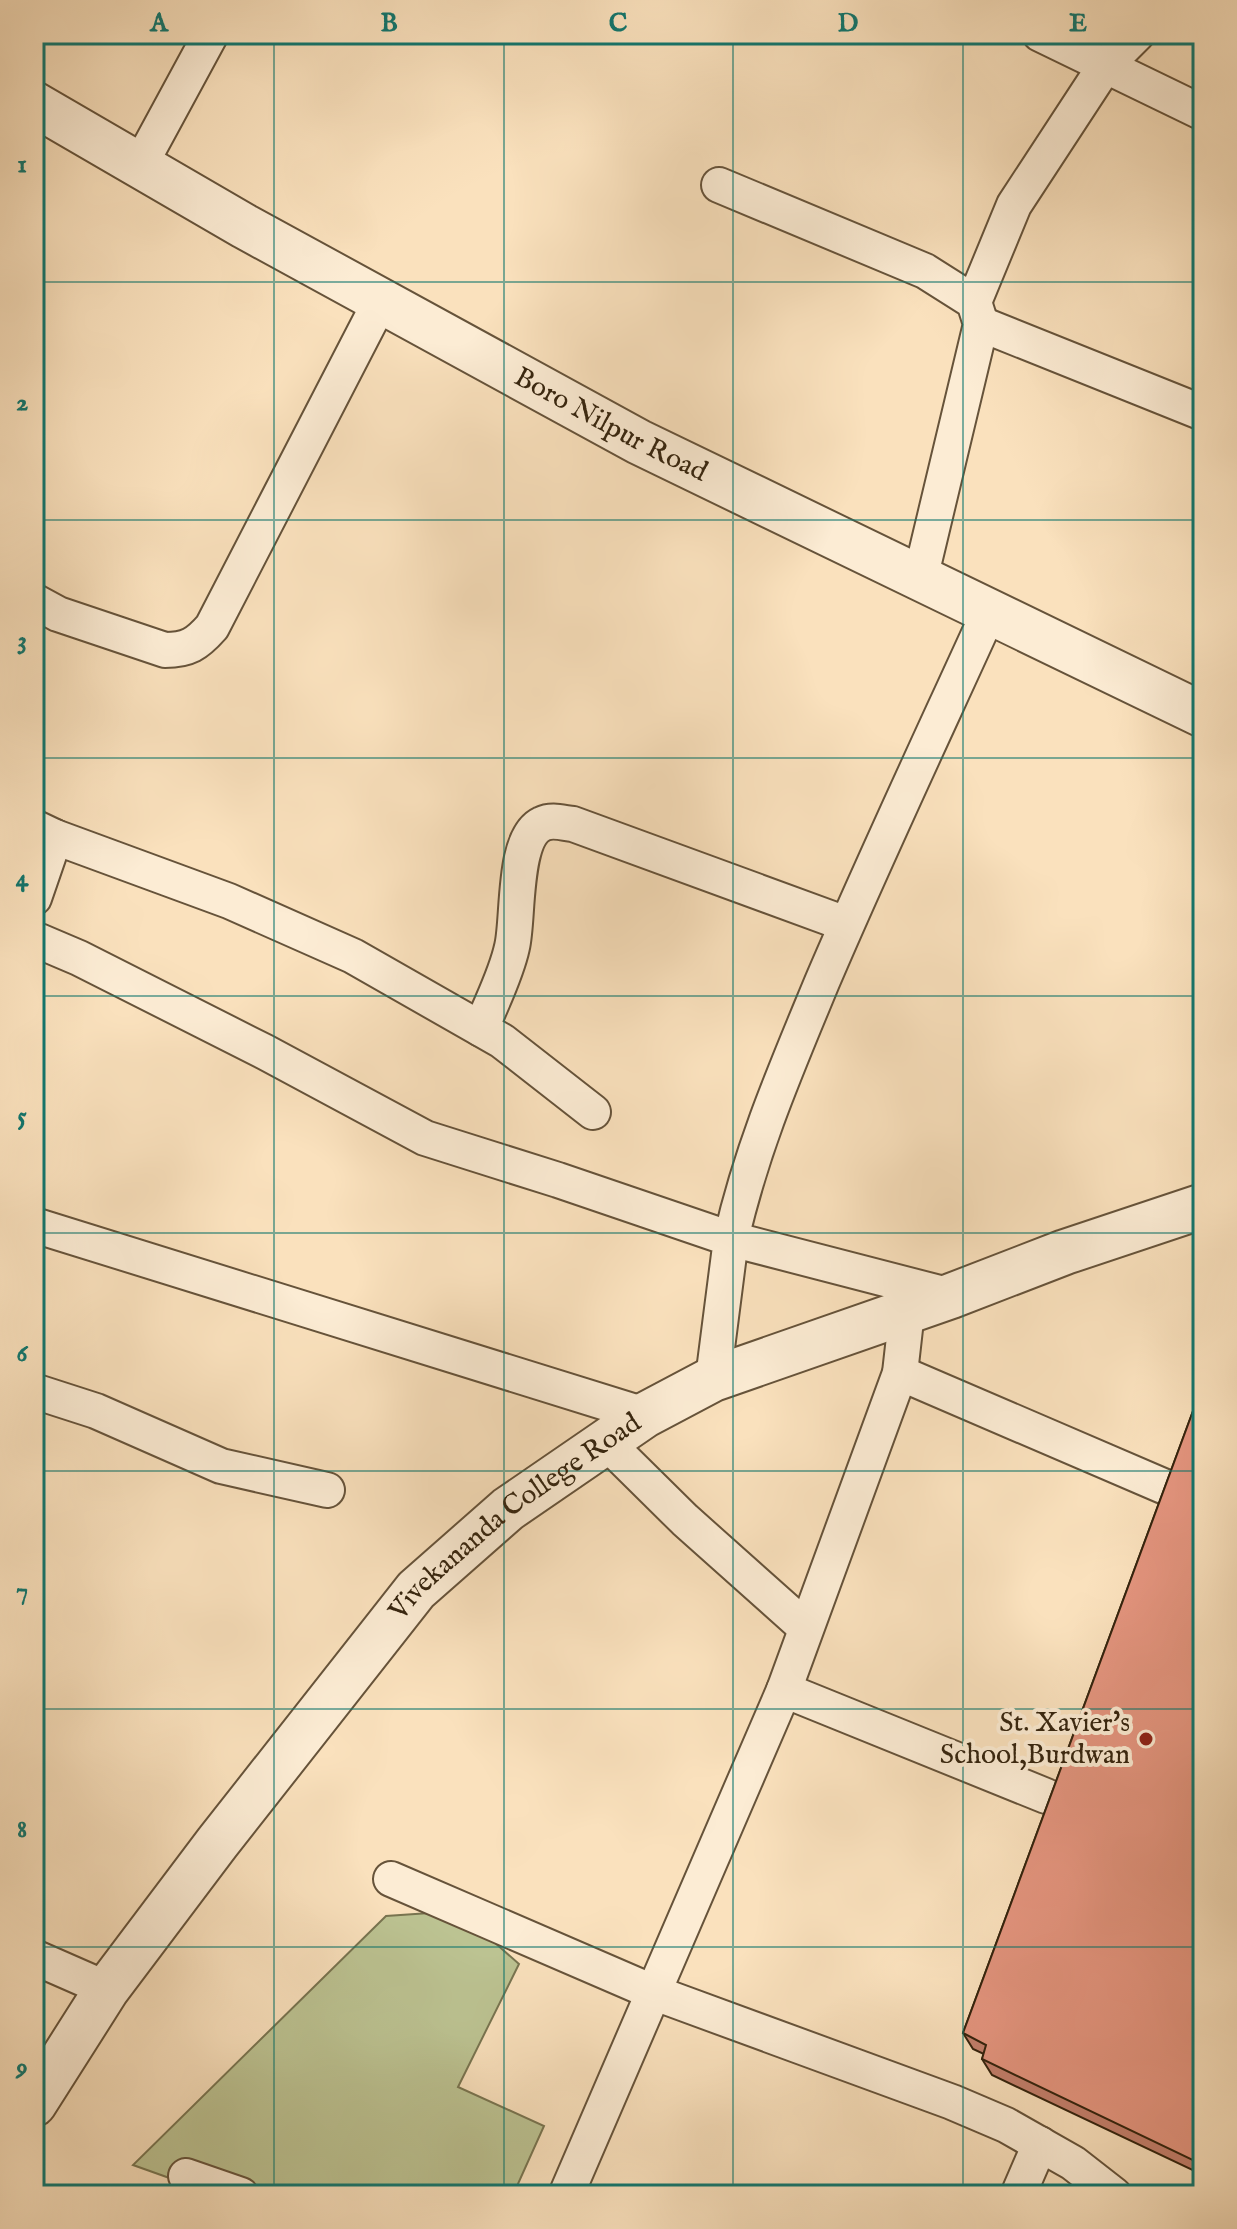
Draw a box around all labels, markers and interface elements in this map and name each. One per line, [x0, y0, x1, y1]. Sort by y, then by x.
text: A [149, 7, 169, 40]
text: B [380, 7, 398, 40]
text: C [609, 7, 628, 40]
text: D [838, 7, 859, 40]
text: E [1069, 7, 1087, 40]
text: 1 [17, 148, 27, 181]
street label: Boro Nilpur Road [508, 360, 713, 490]
text: 2 [16, 386, 28, 419]
text: 3 [17, 624, 27, 657]
text: 4 [16, 862, 30, 895]
text: 5 [17, 1100, 27, 1133]
text: 6 [17, 1337, 29, 1370]
street label: Vivekananda College Road [381, 1406, 648, 1628]
text: 7 [16, 1575, 28, 1608]
place label: St. Xavier's School,Burdwan [940, 1706, 1130, 1773]
marker: St. Xavier's School,Burdwan [1137, 1730, 1155, 1748]
text: 8 [17, 1813, 27, 1846]
text: 9 [15, 2051, 28, 2084]

